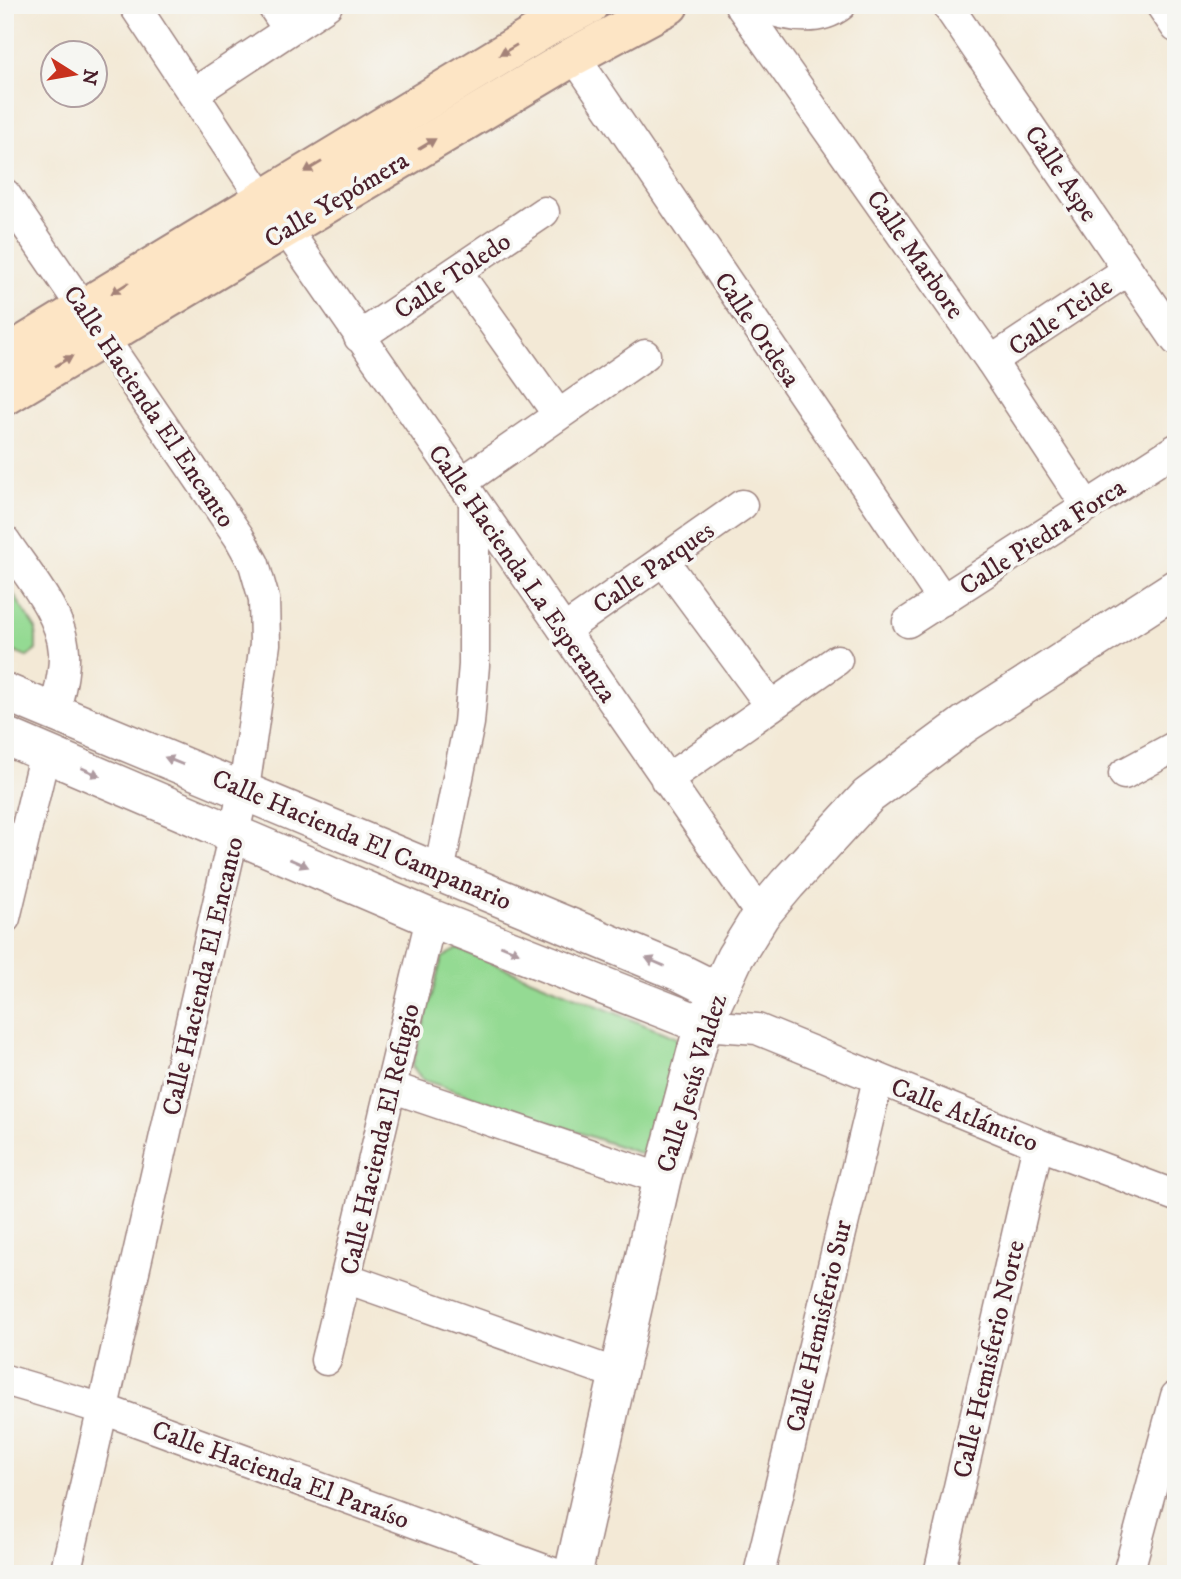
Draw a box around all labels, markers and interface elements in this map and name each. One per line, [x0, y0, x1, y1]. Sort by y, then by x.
north arrow [38, 38, 108, 108]
one-way arrow [499, 44, 518, 57]
text: N [76, 67, 102, 87]
street label: Calle Aspe [1017, 119, 1105, 228]
one-way arrow [418, 138, 437, 151]
street label: Calle Yepómera [259, 144, 415, 256]
one-way arrow [304, 161, 323, 174]
street label: Calle Marbore [858, 184, 971, 326]
street label: Calle Toledo [388, 225, 518, 327]
street label: Calle Ordesa [706, 266, 807, 394]
street label: Calle Teide [1002, 270, 1119, 364]
street label: Calle Hacienda El Encanto [55, 279, 242, 534]
one-way arrow [111, 281, 129, 295]
one-way arrow [54, 355, 73, 368]
street label: Calle Hacienda La Esperanza [420, 438, 624, 709]
street label: Calle Piedra Forca [954, 471, 1132, 603]
street label: Calle Parques [587, 514, 721, 622]
one-way arrow [163, 755, 184, 766]
street label: Calle Hacienda El Campanario [207, 762, 516, 919]
one-way arrow [80, 767, 101, 778]
street label: Calle Hacienda El Encanto [155, 834, 252, 1119]
one-way arrow [289, 857, 310, 868]
one-way arrow [499, 943, 520, 954]
one-way arrow [644, 956, 665, 967]
street label: Calle Jesús Valdez [650, 990, 735, 1177]
street label: Calle Hacienda El Refugio [333, 1000, 428, 1278]
street label: Calle Atlántico [886, 1071, 1043, 1160]
street label: Calle Hemisferio Sur [779, 1217, 860, 1436]
street label: Calle Hemisferio Norte [946, 1237, 1033, 1481]
street label: Calle Hacienda El Paraíso [147, 1413, 414, 1537]

